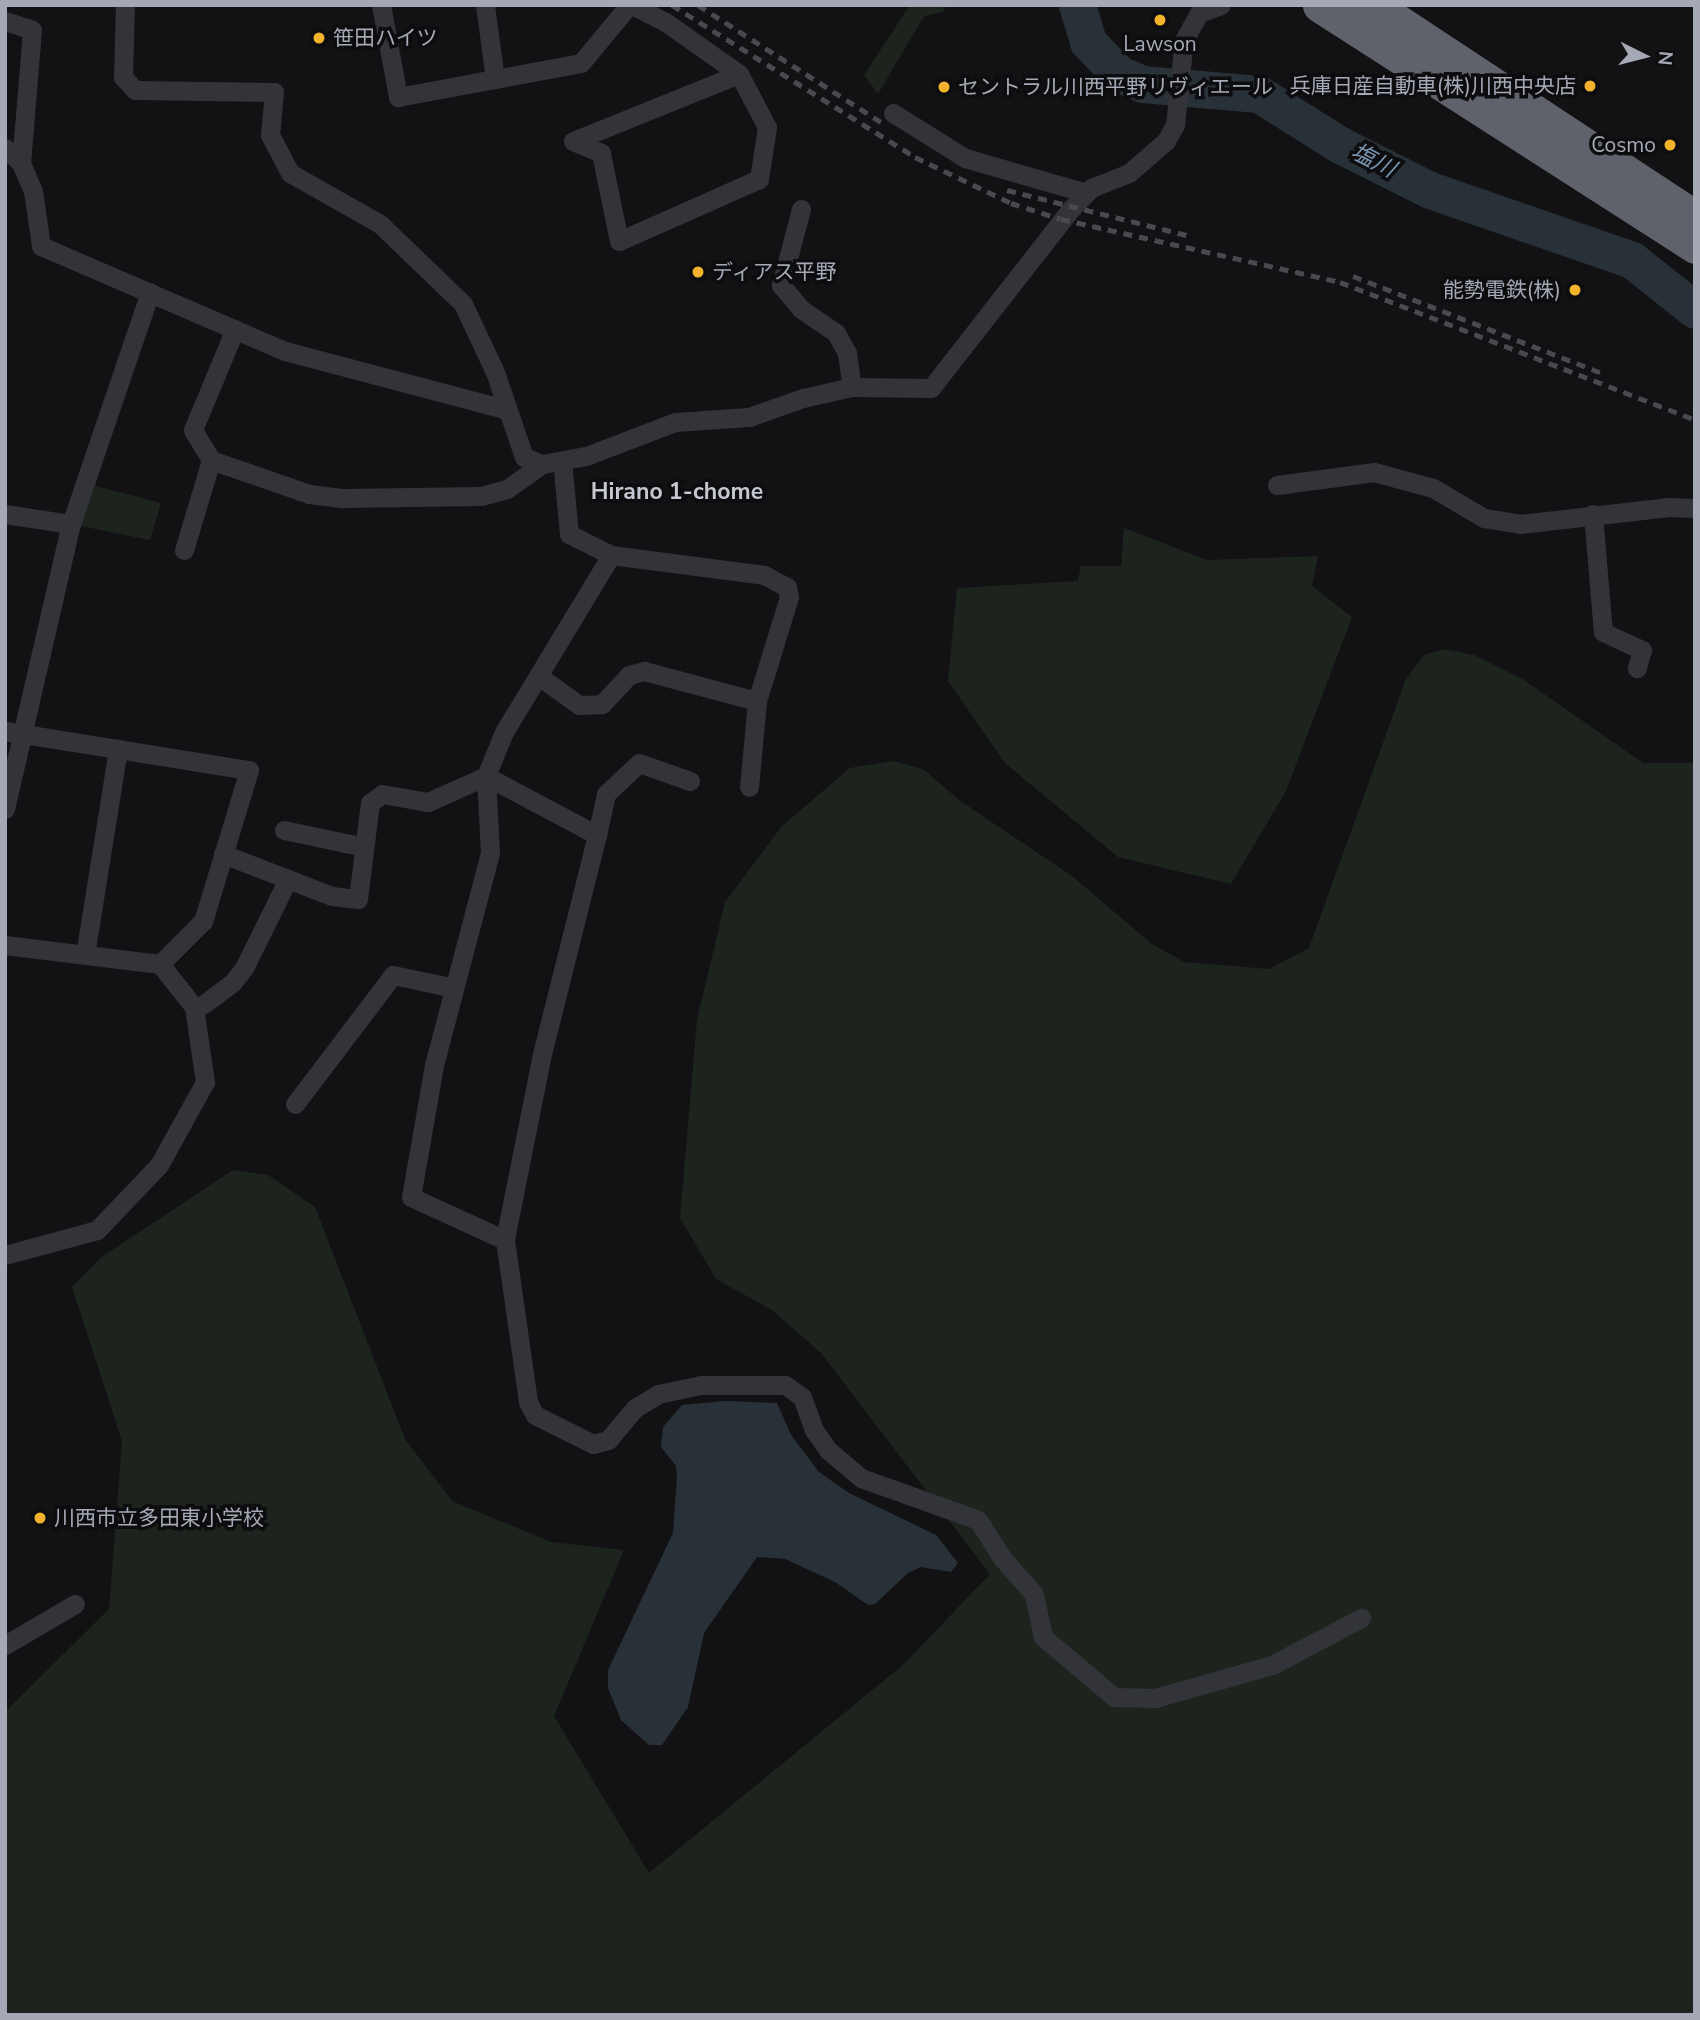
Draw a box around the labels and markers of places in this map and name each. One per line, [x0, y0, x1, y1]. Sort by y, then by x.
marker: Lawson [1152, 12, 1168, 28]
place label: 笹田ハイツ [333, 25, 438, 51]
marker: 笹田ハイツ [311, 30, 327, 46]
place label: Lawson [1123, 31, 1197, 57]
place label: 兵庫日産自動車(株)川西中央店 [1290, 73, 1576, 99]
place label: セントラル川西平野リヴィエール [958, 74, 1273, 100]
marker: 兵庫日産自動車(株)川西中央店 [1582, 78, 1598, 94]
marker: セントラル川西平野リヴィエール [936, 79, 952, 95]
place label: Cosmo [1591, 132, 1656, 158]
marker: Cosmo [1662, 137, 1678, 153]
place label: ディアス平野 [712, 259, 838, 285]
marker: ディアス平野 [690, 264, 706, 280]
place label: 能勢電鉄(株) [1443, 277, 1561, 303]
marker: 能勢電鉄(株) [1567, 282, 1583, 298]
place label: 川西市立多田東小学校 [54, 1505, 264, 1531]
marker: 川西市立多田東小学校 [32, 1510, 48, 1526]

